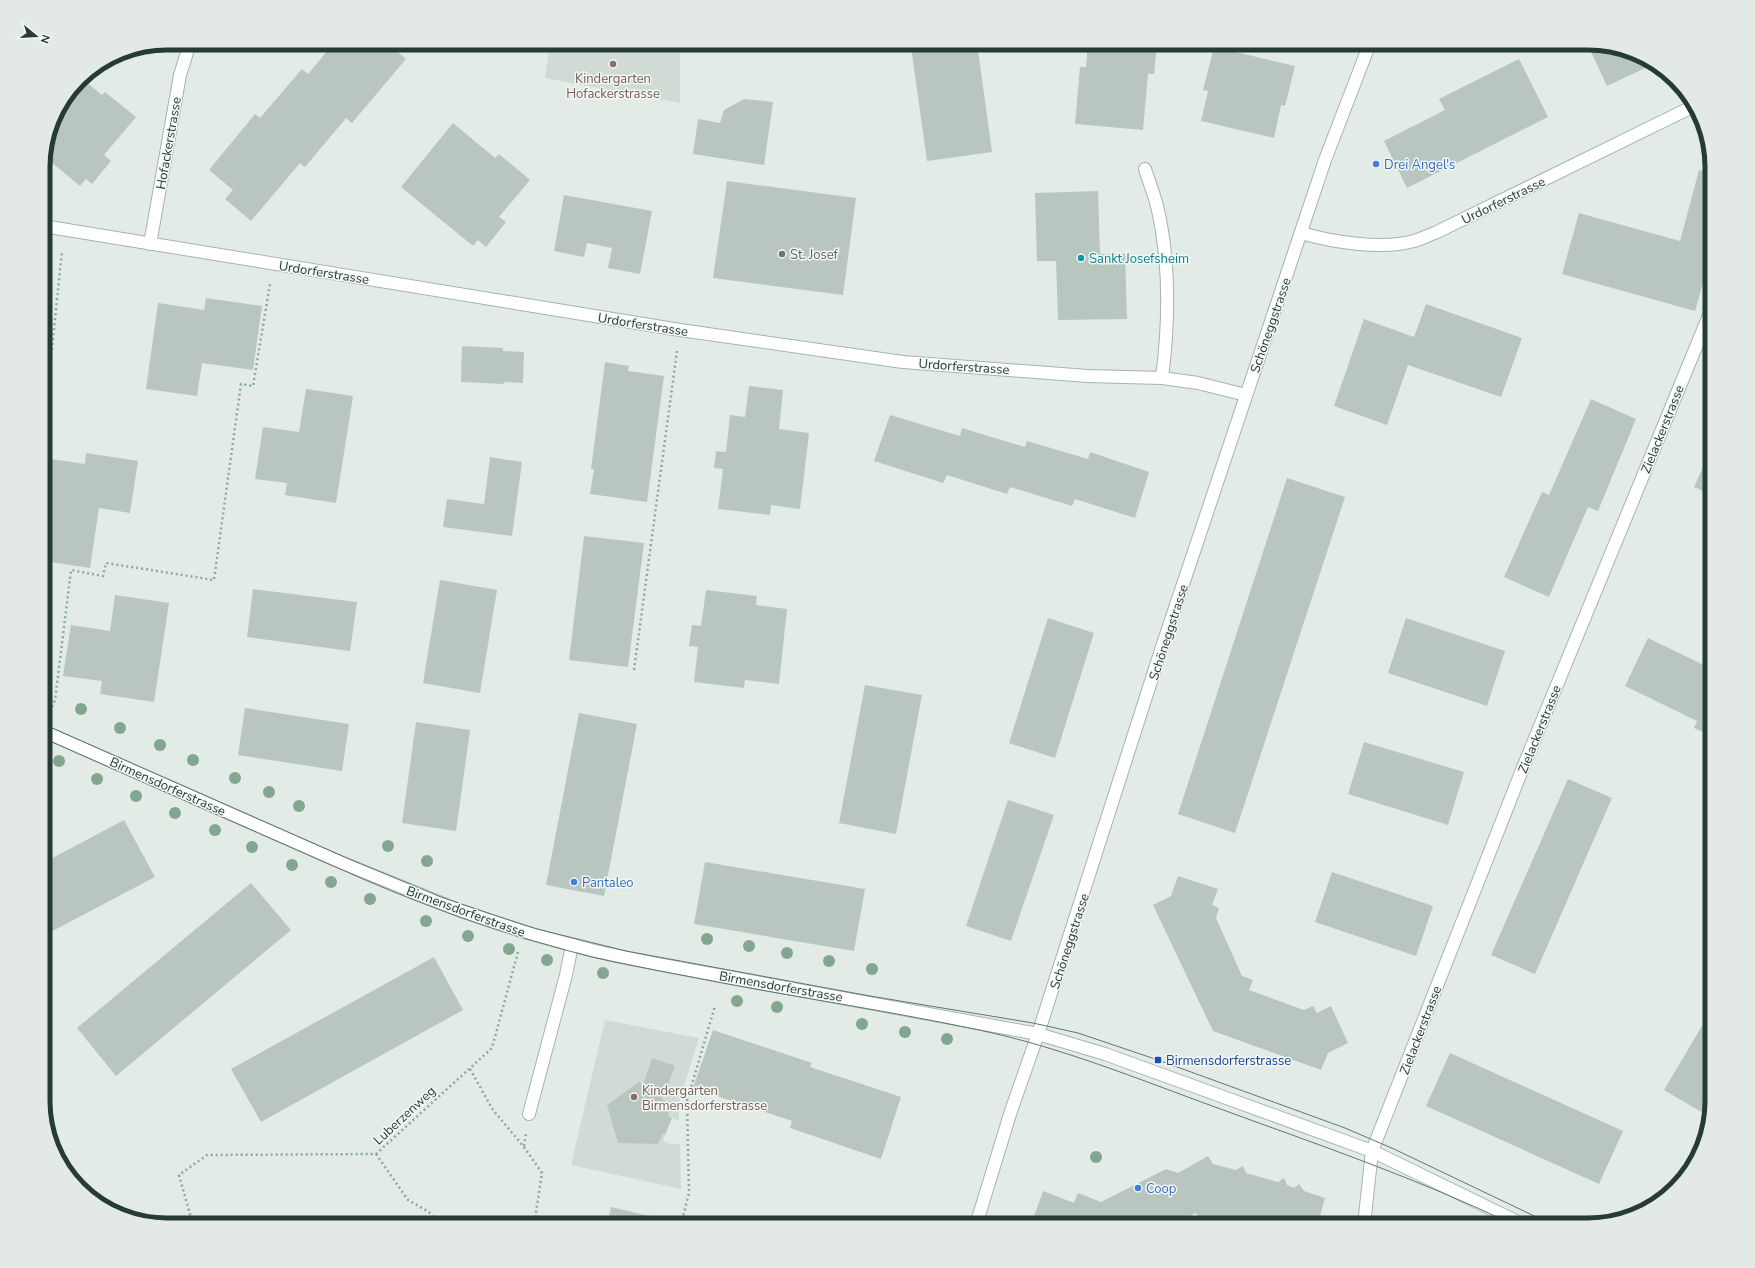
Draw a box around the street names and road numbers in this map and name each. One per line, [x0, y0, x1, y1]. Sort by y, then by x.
street label: Hofackerstrasse [152, 95, 186, 191]
street label: Urdorferstrasse [1459, 173, 1548, 229]
street label: Urdorferstrasse [277, 257, 370, 289]
street label: Schöneggstrasse [1246, 275, 1296, 375]
street label: Urdorferstrasse [596, 309, 689, 341]
street label: Urdorferstrasse [918, 355, 1010, 379]
street label: Zielackerstrasse [1637, 382, 1689, 476]
street label: Schöneggstrasse [1145, 582, 1193, 683]
street label: Zielackerstrasse [1514, 682, 1566, 776]
street label: Birmensdorferstrasse [107, 753, 229, 821]
street label: Birmensdorferstrasse [404, 882, 528, 942]
street label: Schöneggstrasse [1046, 891, 1094, 992]
street label: Birmensdorferstrasse [718, 967, 844, 1007]
street label: Zielackerstrasse [1396, 983, 1446, 1077]
street label: Luberzenweg [370, 1082, 440, 1149]

